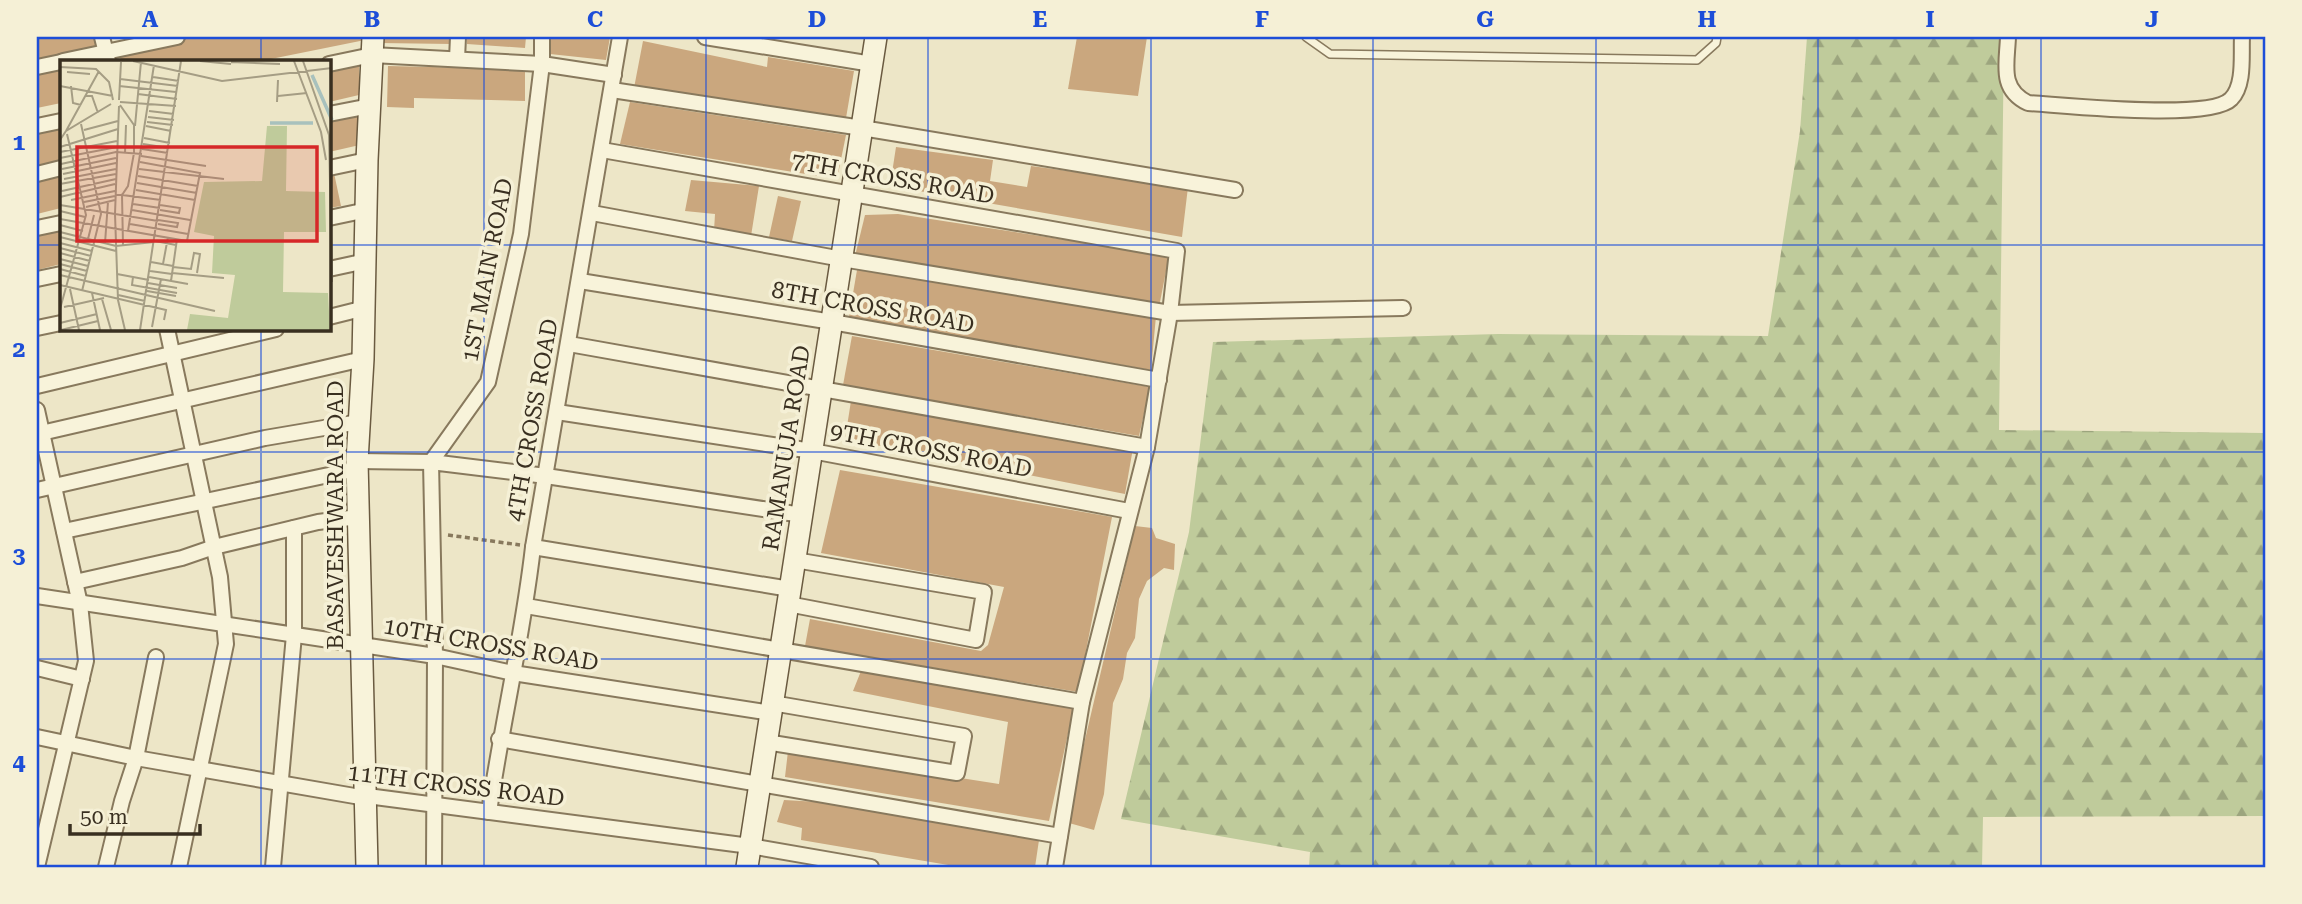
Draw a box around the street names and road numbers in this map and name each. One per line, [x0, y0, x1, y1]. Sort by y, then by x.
street label: 7TH CROSS ROAD [789, 147, 996, 210]
street label: 1ST MAIN ROAD [456, 176, 519, 364]
street label: 8TH CROSS ROAD [769, 276, 976, 339]
street label: 4TH CROSS ROAD [501, 317, 564, 524]
street label: RAMANUJA ROAD [757, 343, 816, 553]
street label: BASAVESHWARA ROAD [322, 380, 349, 650]
street label: 9TH CROSS ROAD [828, 418, 1034, 483]
street label: 10TH CROSS ROAD [381, 612, 601, 677]
street label: 11TH CROSS ROAD [346, 759, 566, 812]

